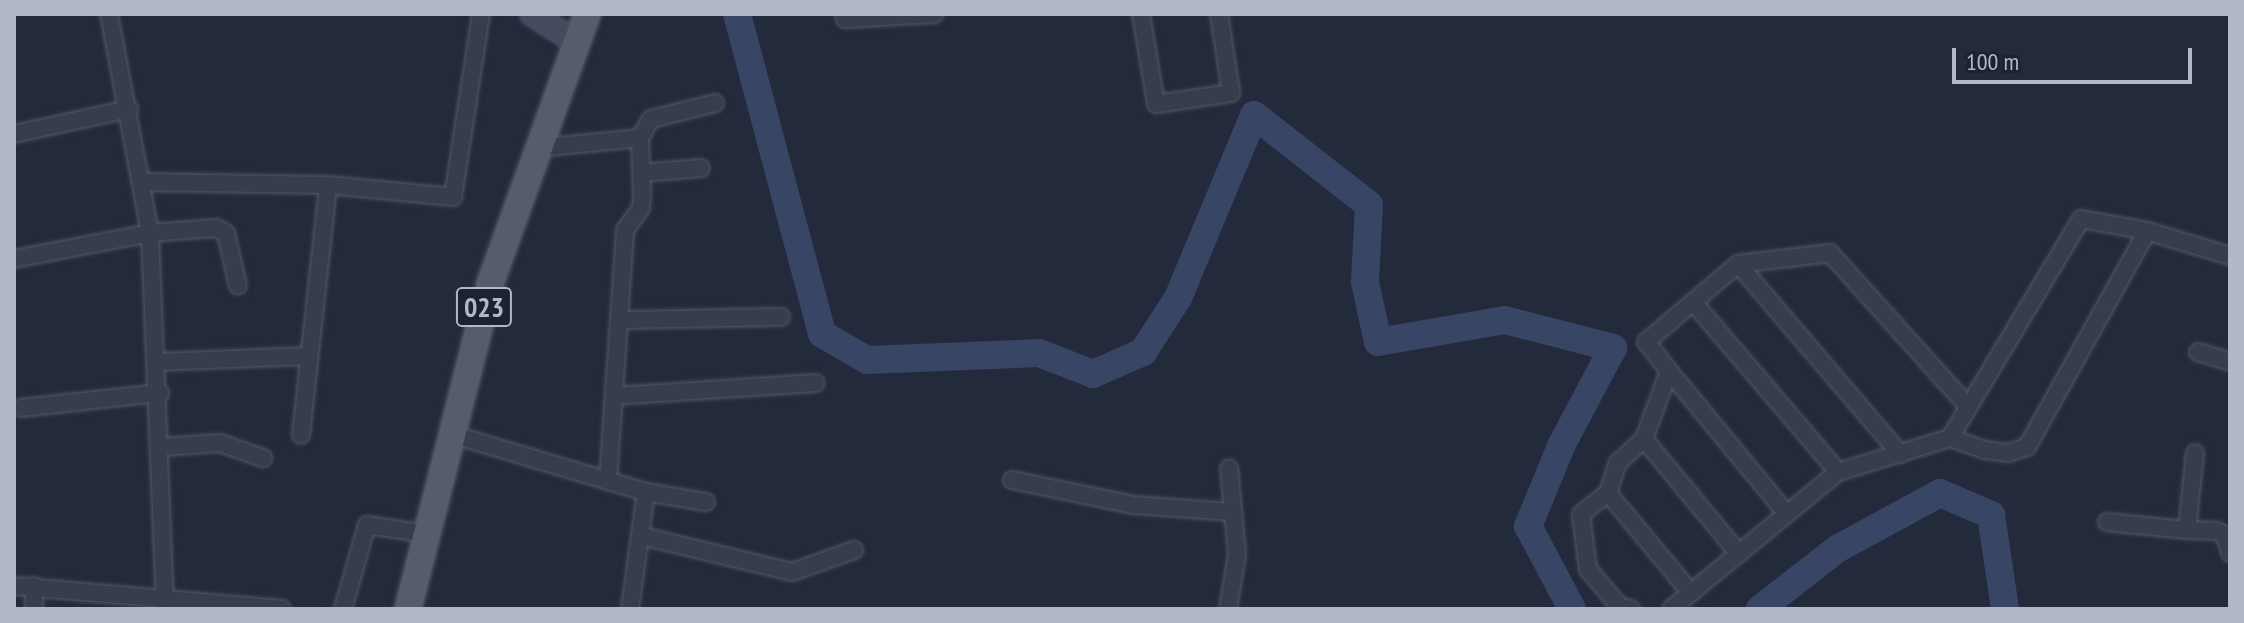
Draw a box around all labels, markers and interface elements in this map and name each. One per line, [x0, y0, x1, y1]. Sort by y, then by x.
scale bar [1956, 32, 2196, 82]
text: 100 m [1966, 46, 2019, 77]
road number: 023 [454, 283, 514, 331]

